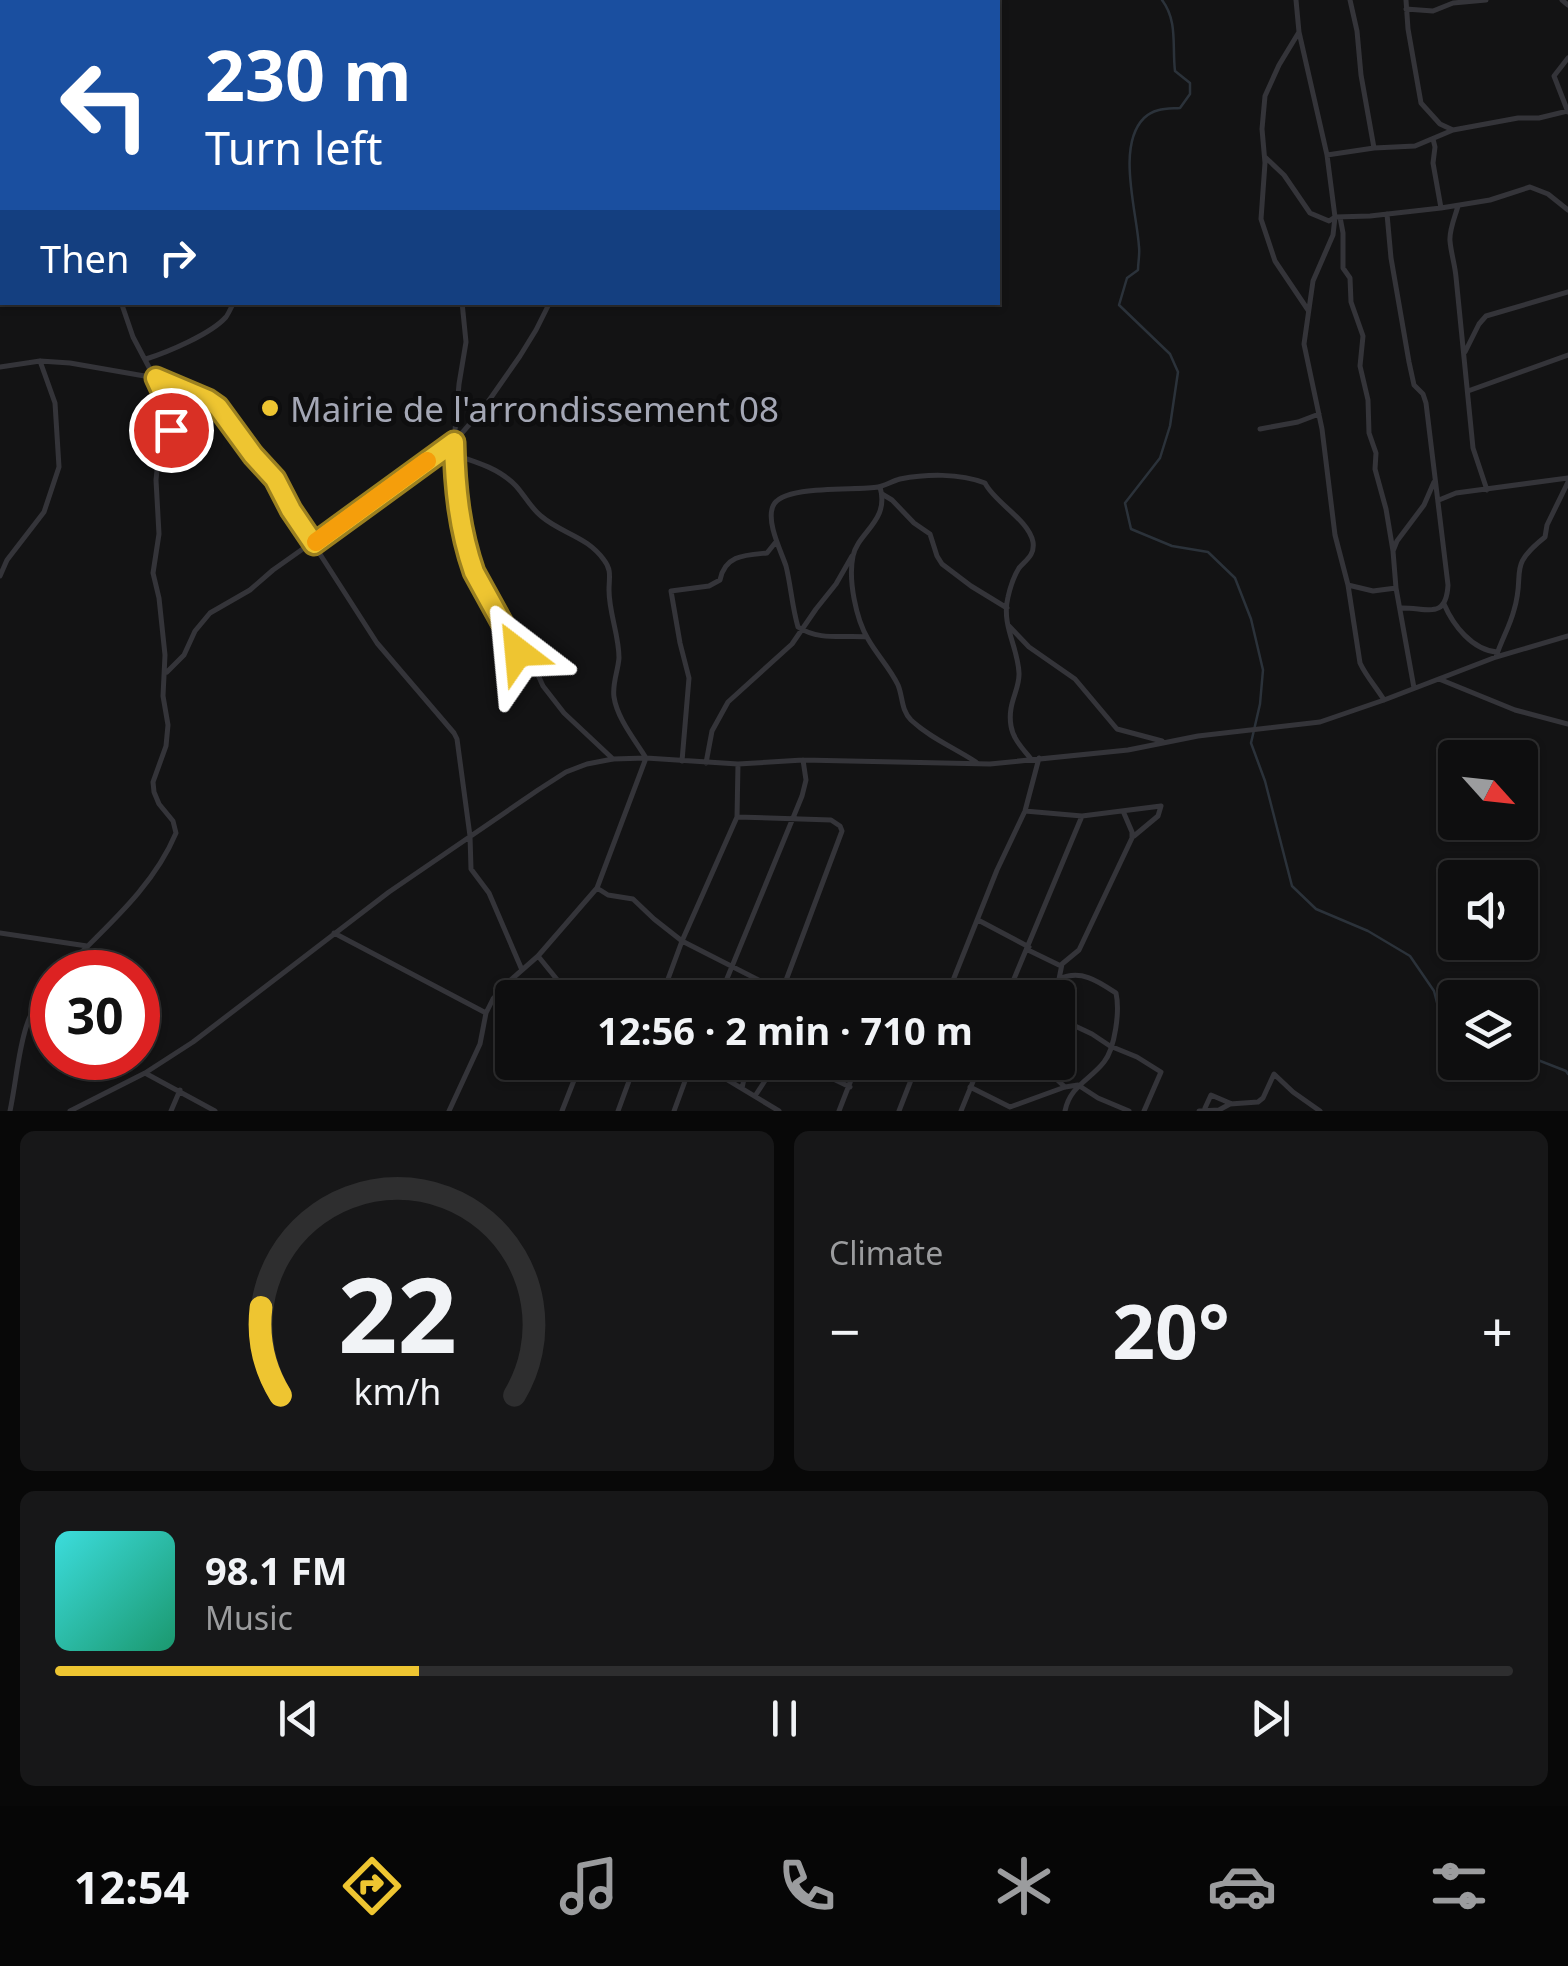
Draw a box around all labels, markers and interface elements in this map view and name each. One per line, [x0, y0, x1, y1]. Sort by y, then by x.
text: 230 m [205, 26, 412, 122]
icon: left [40, 40, 170, 170]
text: Turn left [205, 117, 382, 178]
icon: right [150, 230, 205, 285]
text: Then [40, 232, 130, 284]
place label: Mairie de l'arrondissement 08 [290, 385, 779, 432]
pin [129, 388, 214, 473]
marker: Mairie de l'arrondissement 08 [259, 397, 281, 419]
icon: arrive [144, 403, 199, 458]
position arrow [466, 600, 570, 704]
north arrow [1438, 740, 1538, 840]
map controls [1438, 740, 1538, 1080]
button: sound [1438, 860, 1538, 960]
speed limit sign: 30 [30, 950, 160, 1080]
button: layers [1438, 980, 1538, 1080]
text: 12:56 · 2 min · 710 m [597, 1004, 973, 1056]
text: Climate [829, 1231, 943, 1274]
text: 22 [338, 1242, 456, 1383]
text: 20° [1112, 1279, 1230, 1381]
text: − [829, 1293, 860, 1368]
text: + [1482, 1293, 1513, 1368]
text: km/h [353, 1367, 441, 1415]
text: 98.1 FM [205, 1544, 347, 1596]
text: Music [205, 1596, 293, 1639]
icon: previous [271, 1691, 326, 1746]
icon: pause [757, 1691, 812, 1746]
icon: next [1243, 1691, 1298, 1746]
icon: directions [337, 1851, 407, 1921]
icon: music [554, 1851, 624, 1921]
icon: phone [772, 1851, 842, 1921]
icon: climate [989, 1851, 1059, 1921]
icon: car [1207, 1851, 1277, 1921]
icon: filters [1424, 1851, 1494, 1921]
text: 12:54 [74, 1856, 189, 1917]

